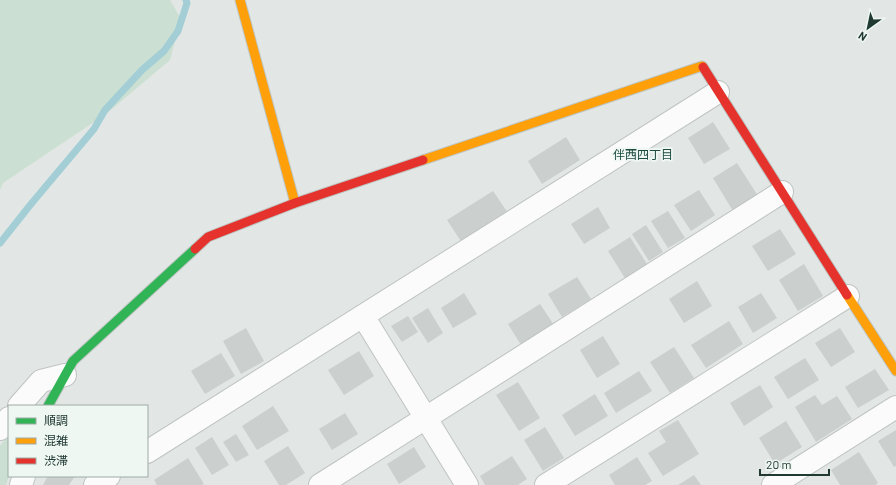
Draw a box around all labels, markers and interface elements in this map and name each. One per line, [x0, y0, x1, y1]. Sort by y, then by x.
north arrow [848, 8, 888, 48]
text: N [856, 29, 869, 44]
district label: 伴西四丁目 [613, 147, 673, 161]
legend [8, 405, 148, 477]
text: 順調 [44, 413, 68, 427]
text: 混雑 [44, 433, 68, 447]
scale bar [760, 451, 829, 477]
text: 渋滞 [44, 453, 68, 467]
text: 20 m [766, 457, 792, 471]

